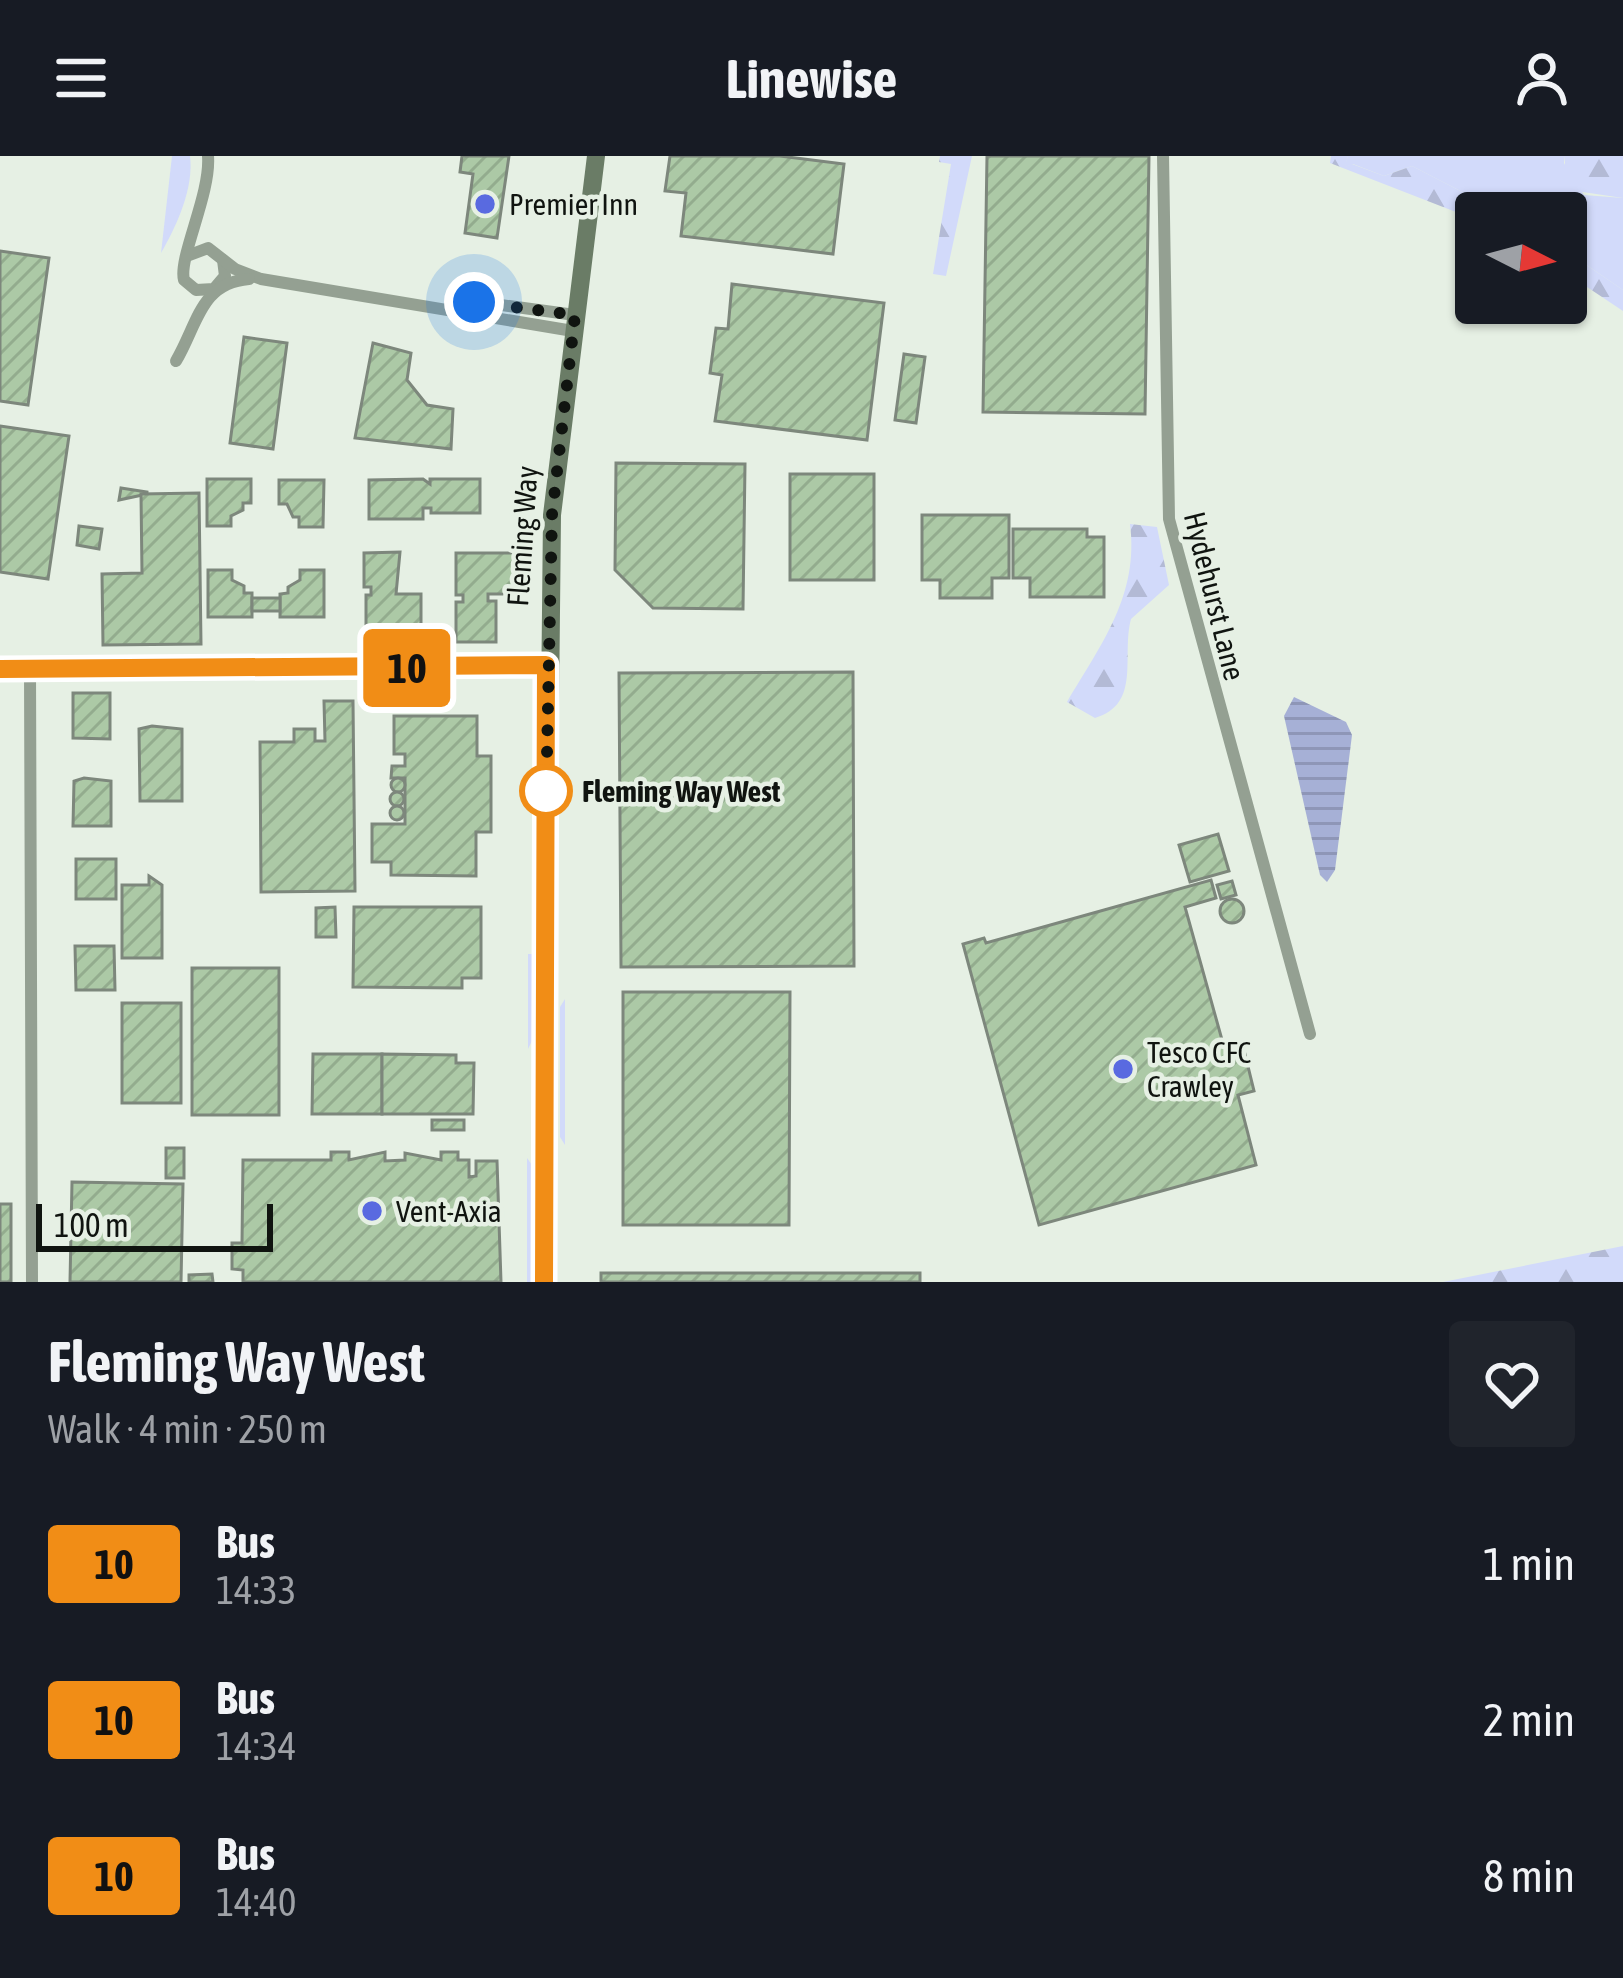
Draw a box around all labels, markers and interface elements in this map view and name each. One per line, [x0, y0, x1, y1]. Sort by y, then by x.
icon: menu [48, 45, 114, 111]
icon: person [1509, 45, 1575, 111]
text: Linewise [726, 48, 897, 109]
place label: Premier Inn [509, 187, 638, 221]
marker: Premier Inn [472, 191, 498, 217]
north arrow [1455, 192, 1587, 324]
map controls [1455, 192, 1587, 324]
your location [444, 272, 504, 332]
street label: Fleming Way [500, 465, 544, 607]
street label: Hydehurst Lane [1178, 508, 1252, 684]
line badge: 10 [353, 629, 461, 707]
text: 10 [387, 644, 427, 692]
marker: Fleming Way West [521, 766, 571, 816]
place label: Fleming Way West [582, 774, 781, 808]
place label: Tesco CFC Crawley [1147, 1035, 1251, 1103]
marker: Tesco CFC Crawley [1110, 1056, 1136, 1082]
place label: Vent-Axia [396, 1194, 502, 1228]
scale bar [36, 1198, 273, 1251]
marker: Vent-Axia [359, 1198, 385, 1224]
text: 100 m [54, 1206, 129, 1244]
button: heart [1449, 1321, 1575, 1447]
text: Fleming Way West [48, 1329, 425, 1394]
text: Walk · 4 min · 250 m [48, 1407, 327, 1451]
text: Bus [216, 1516, 275, 1568]
text: 1 min [1483, 1538, 1575, 1590]
text: 10 [94, 1540, 134, 1588]
text: 14:33 [216, 1568, 296, 1612]
text: Bus [216, 1672, 275, 1724]
text: 2 min [1483, 1694, 1575, 1746]
text: 10 [94, 1696, 134, 1744]
text: 14:34 [216, 1724, 296, 1768]
text: Bus [216, 1828, 275, 1880]
text: 8 min [1483, 1850, 1575, 1902]
text: 10 [94, 1852, 134, 1900]
text: 14:40 [216, 1880, 296, 1924]

